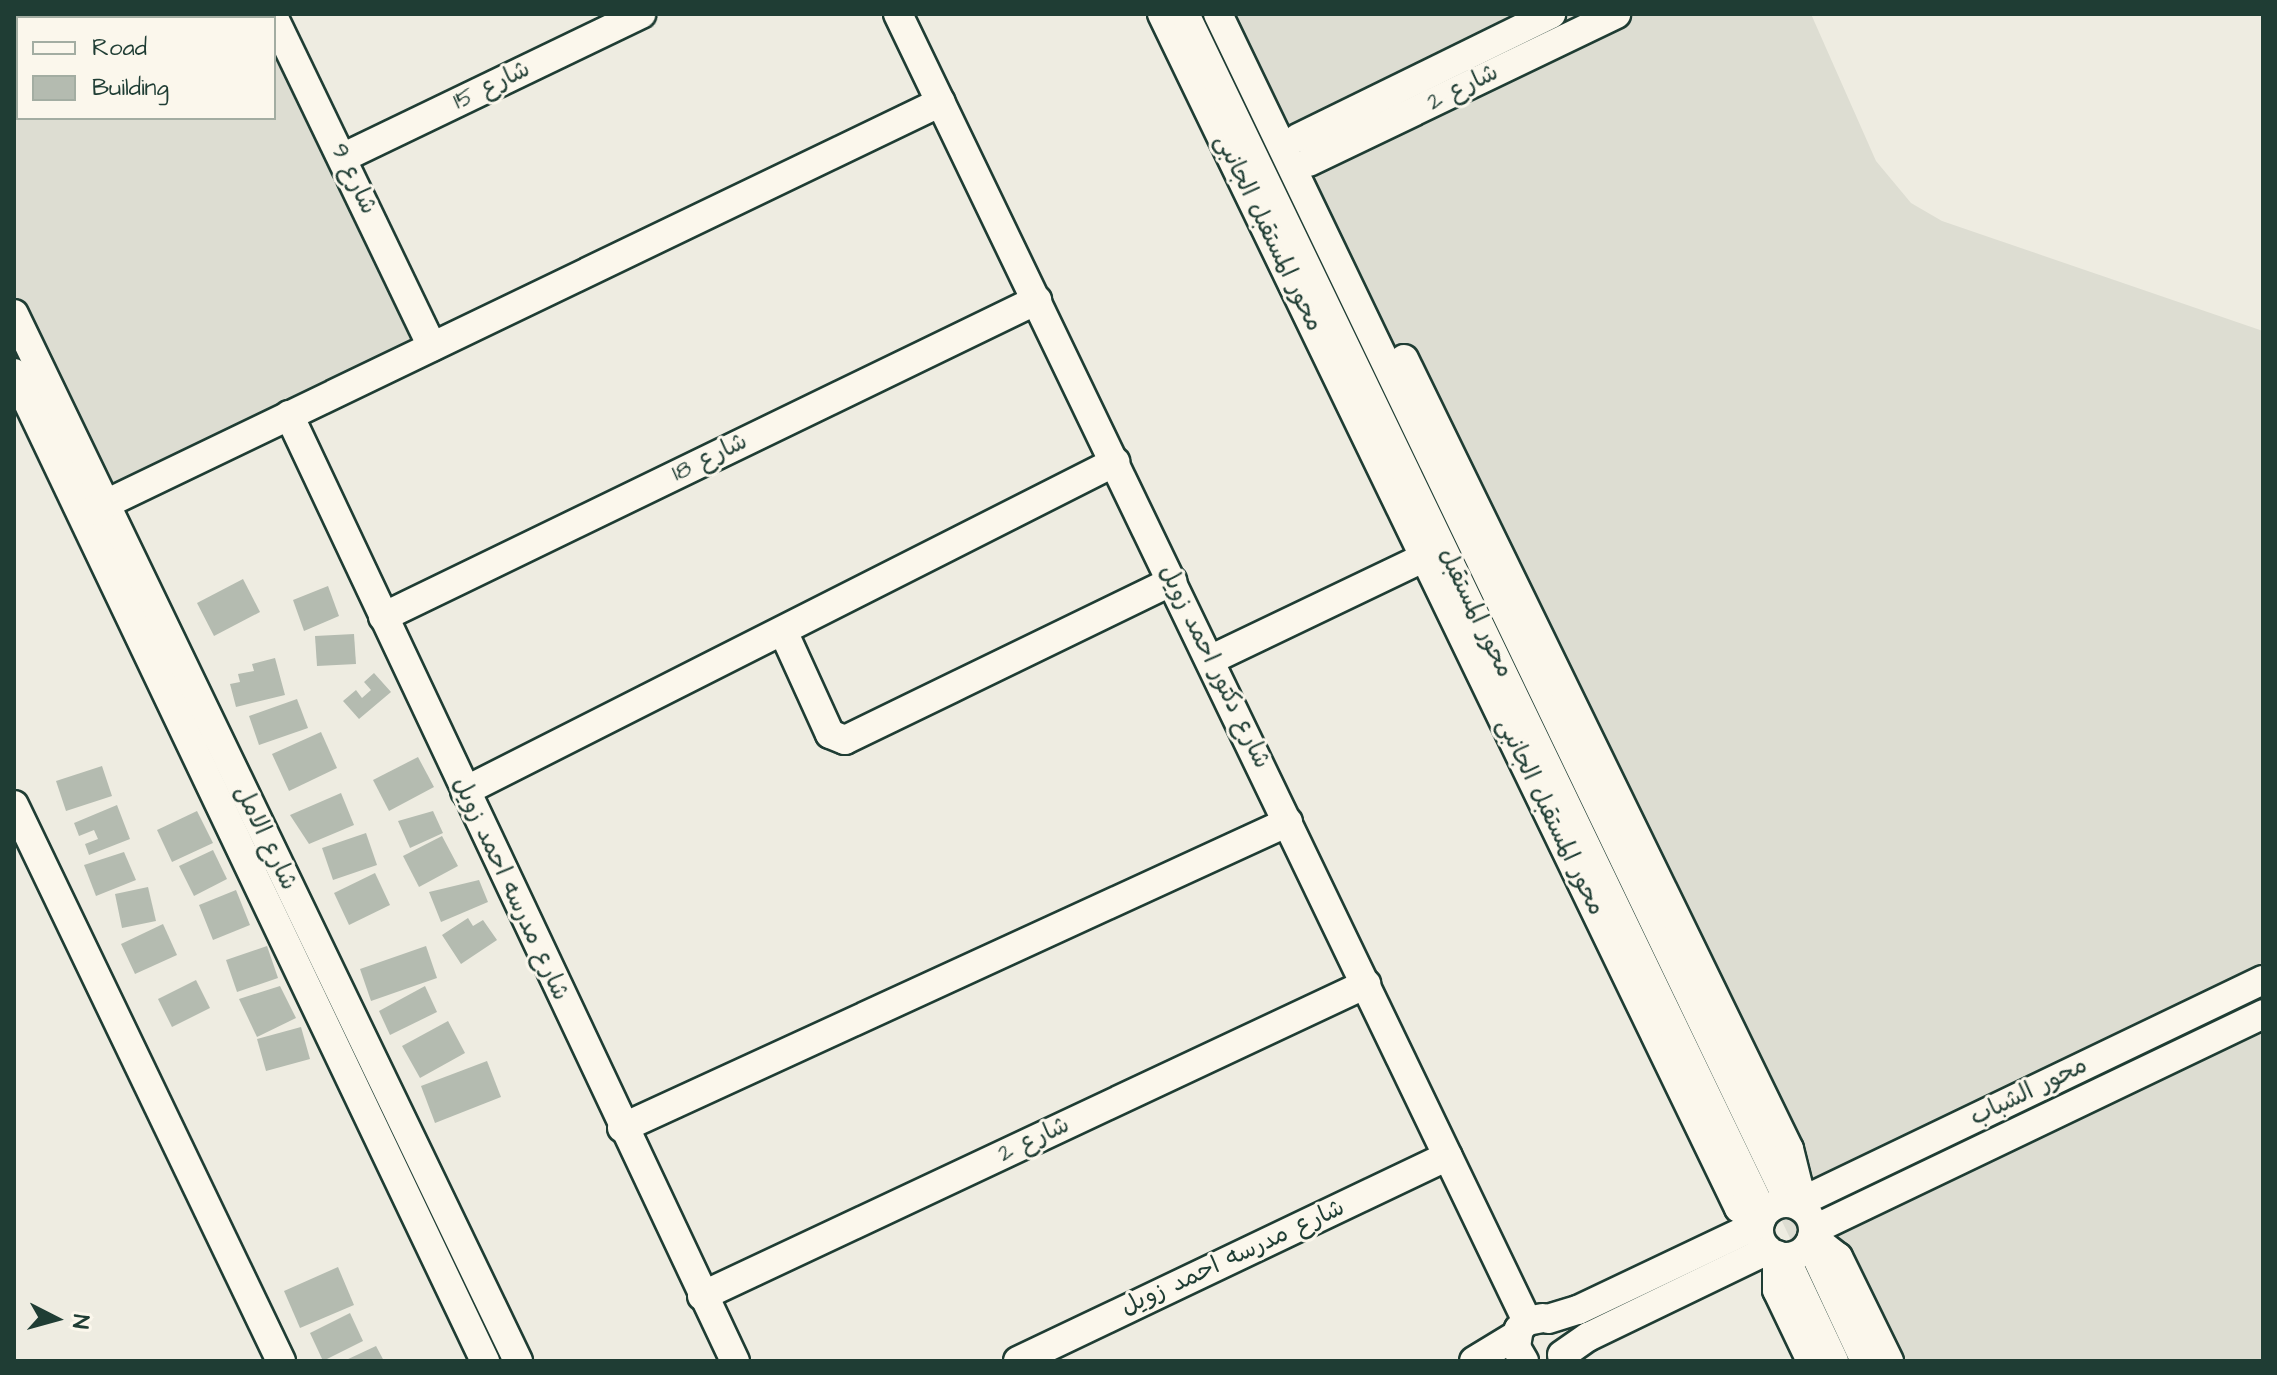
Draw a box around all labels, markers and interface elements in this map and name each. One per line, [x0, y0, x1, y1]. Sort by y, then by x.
legend [16, 16, 276, 120]
text: Road [92, 31, 147, 65]
street label: شارع 15 [449, 55, 535, 117]
street label: شارع 2 [1423, 59, 1503, 117]
text: Building [92, 71, 169, 105]
street label: محور المستقبل الجانبى [1208, 130, 1328, 336]
street label: شارع 9 [324, 139, 382, 219]
street label: شارع 18 [668, 427, 752, 489]
street label: محور المستقبل [1431, 544, 1519, 682]
street label: شارع دكتور احمد زويل [1152, 561, 1276, 773]
street label: محور المستقبل الجانبى [1490, 714, 1610, 920]
street label: شارع مدرسه احمد زويل [446, 773, 574, 1005]
street label: شارع الامل [227, 781, 303, 895]
street label: محور الشباب [1966, 1051, 2092, 1133]
street label: شارع 2 [994, 1111, 1074, 1169]
street label: شارع مدرسه احمد زويل [1117, 1194, 1349, 1322]
north arrow [16, 1279, 96, 1359]
text: N [64, 1313, 97, 1330]

